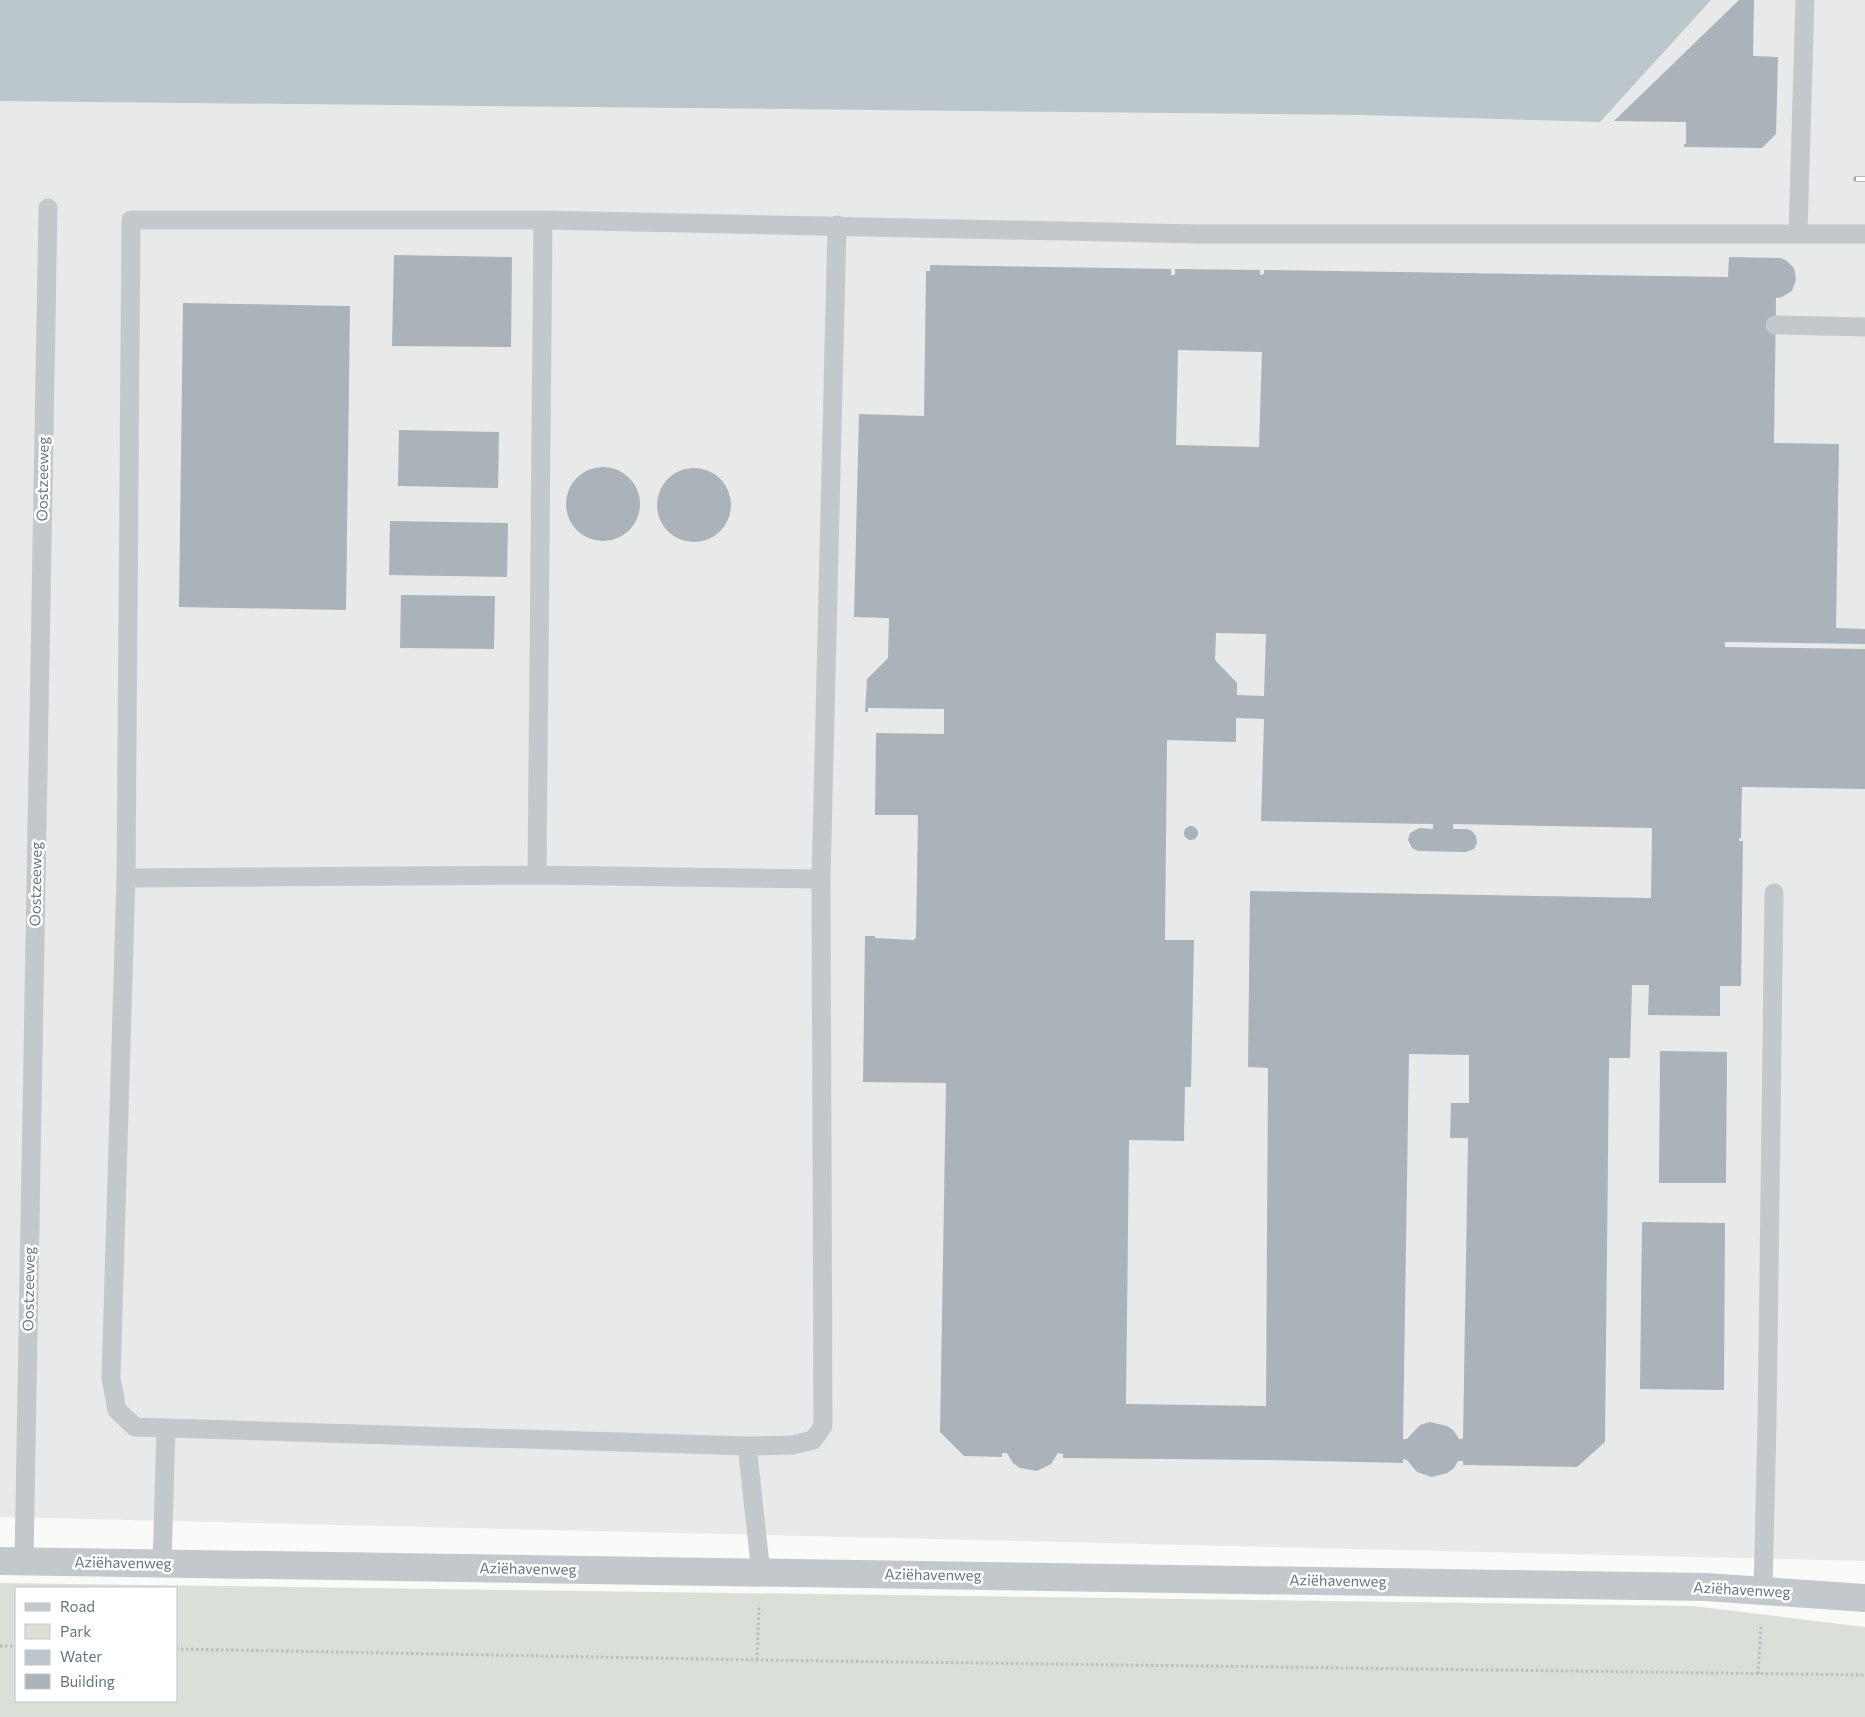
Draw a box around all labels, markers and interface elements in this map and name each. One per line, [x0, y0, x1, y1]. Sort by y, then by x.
street label: Oostzeeweg [32, 436, 52, 522]
street label: Oostzeeweg [25, 841, 45, 927]
street label: Oostzeeweg [18, 1246, 38, 1332]
street label: Aziëhavenweg [74, 1552, 172, 1572]
street label: Aziëhavenweg [479, 1558, 577, 1578]
street label: Aziëhavenweg [884, 1564, 982, 1584]
street label: Aziëhavenweg [1289, 1570, 1387, 1590]
street label: Aziëhavenweg [1693, 1577, 1791, 1601]
legend [15, 1587, 178, 1702]
text: Road [60, 1597, 95, 1615]
text: Park [60, 1622, 91, 1640]
text: Water [60, 1647, 102, 1665]
text: Building [60, 1672, 115, 1690]

